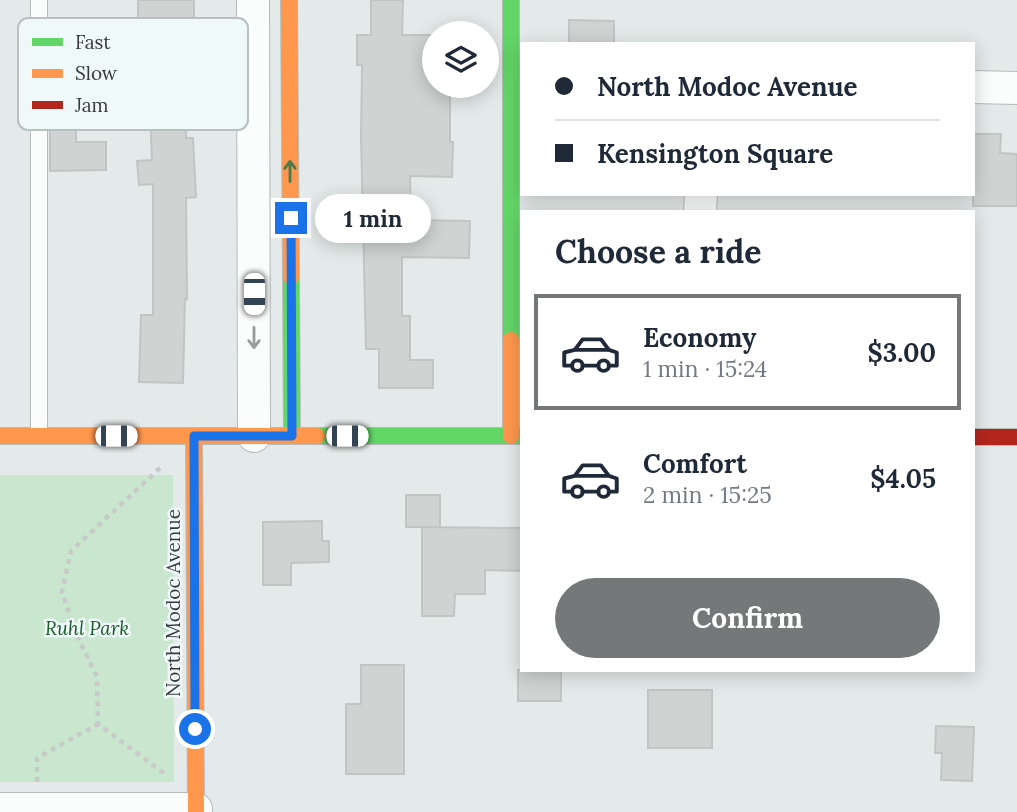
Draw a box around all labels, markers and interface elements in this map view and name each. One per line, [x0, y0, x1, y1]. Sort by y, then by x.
legend [18, 18, 248, 130]
map controls [422, 21, 499, 98]
button: layers [422, 21, 499, 98]
text: Fast [75, 30, 111, 54]
text: Slow [75, 61, 118, 85]
text: North Modoc Avenue [597, 70, 858, 103]
text: Jam [74, 93, 109, 117]
text: Kensington Square [597, 137, 833, 170]
one-way arrow [283, 160, 297, 183]
callout: 1 min [316, 194, 431, 242]
route end [275, 202, 307, 234]
text: 1 min [344, 204, 402, 233]
text: Choose a ride [555, 231, 762, 272]
car [244, 273, 265, 315]
icon: car [559, 321, 622, 384]
text: Economy [643, 321, 756, 354]
one-way arrow [247, 326, 261, 349]
text: $3.00 [867, 336, 936, 369]
text: 1 min · 15:24 [643, 354, 767, 383]
car [96, 426, 138, 447]
car [327, 426, 369, 447]
icon: car [559, 447, 622, 510]
text: Comfort [643, 447, 747, 480]
text: $4.05 [870, 462, 936, 495]
text: 2 min · 15:25 [643, 480, 772, 509]
street label: North Modoc Avenue [161, 509, 185, 697]
button: Confirm [555, 578, 940, 658]
park label: Ruhl Park [45, 616, 129, 640]
route start [179, 713, 211, 745]

